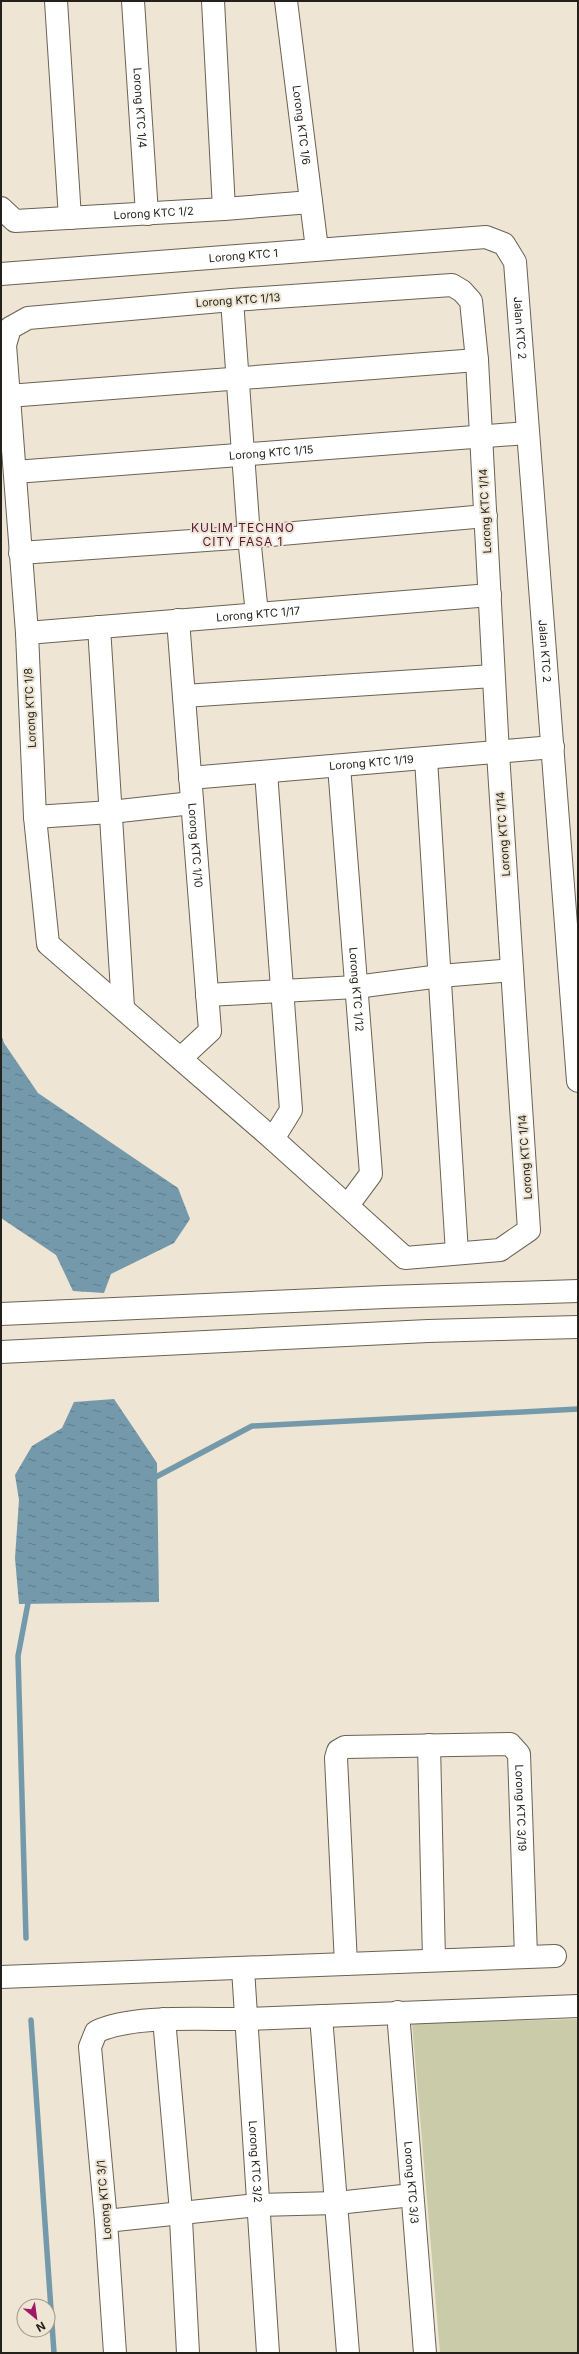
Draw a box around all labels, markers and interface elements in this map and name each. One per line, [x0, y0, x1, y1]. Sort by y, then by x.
street label: Lorong KTC 1/4 [130, 67, 150, 148]
street label: Lorong KTC 1/6 [290, 84, 313, 166]
street label: Lorong KTC 1/2 [113, 204, 194, 222]
street label: Lorong KTC 1 [208, 246, 279, 265]
street label: Lorong KTC 1/13 [195, 290, 281, 310]
street label: Jalan KTC 2 [511, 296, 529, 360]
street label: Lorong KTC 1/15 [228, 442, 314, 463]
street label: Lorong KTC 1/14 [476, 468, 494, 554]
district label: KULIM TECHNO CITY FASA 1 [191, 520, 295, 549]
street label: Lorong KTC 1/17 [216, 604, 301, 624]
street label: Jalan KTC 2 [536, 619, 554, 683]
street label: Lorong KTC 1/8 [21, 667, 39, 748]
street label: Lorong KTC 1/19 [328, 752, 414, 773]
street label: Lorong KTC 1/14 [493, 791, 513, 877]
street label: Lorong KTC 1/10 [185, 802, 206, 888]
street label: Lorong KTC 1/12 [346, 947, 367, 1032]
street label: Lorong KTC 1/14 [515, 1114, 535, 1200]
street label: Lorong KTC 3/19 [512, 1764, 529, 1852]
street label: Lorong KTC 3/2 [246, 2120, 265, 2203]
street label: Lorong KTC 3/3 [401, 2141, 422, 2224]
street label: Lorong KTC 3/1 [94, 2159, 114, 2241]
north arrow [16, 2298, 56, 2338]
text: N [34, 2319, 48, 2335]

